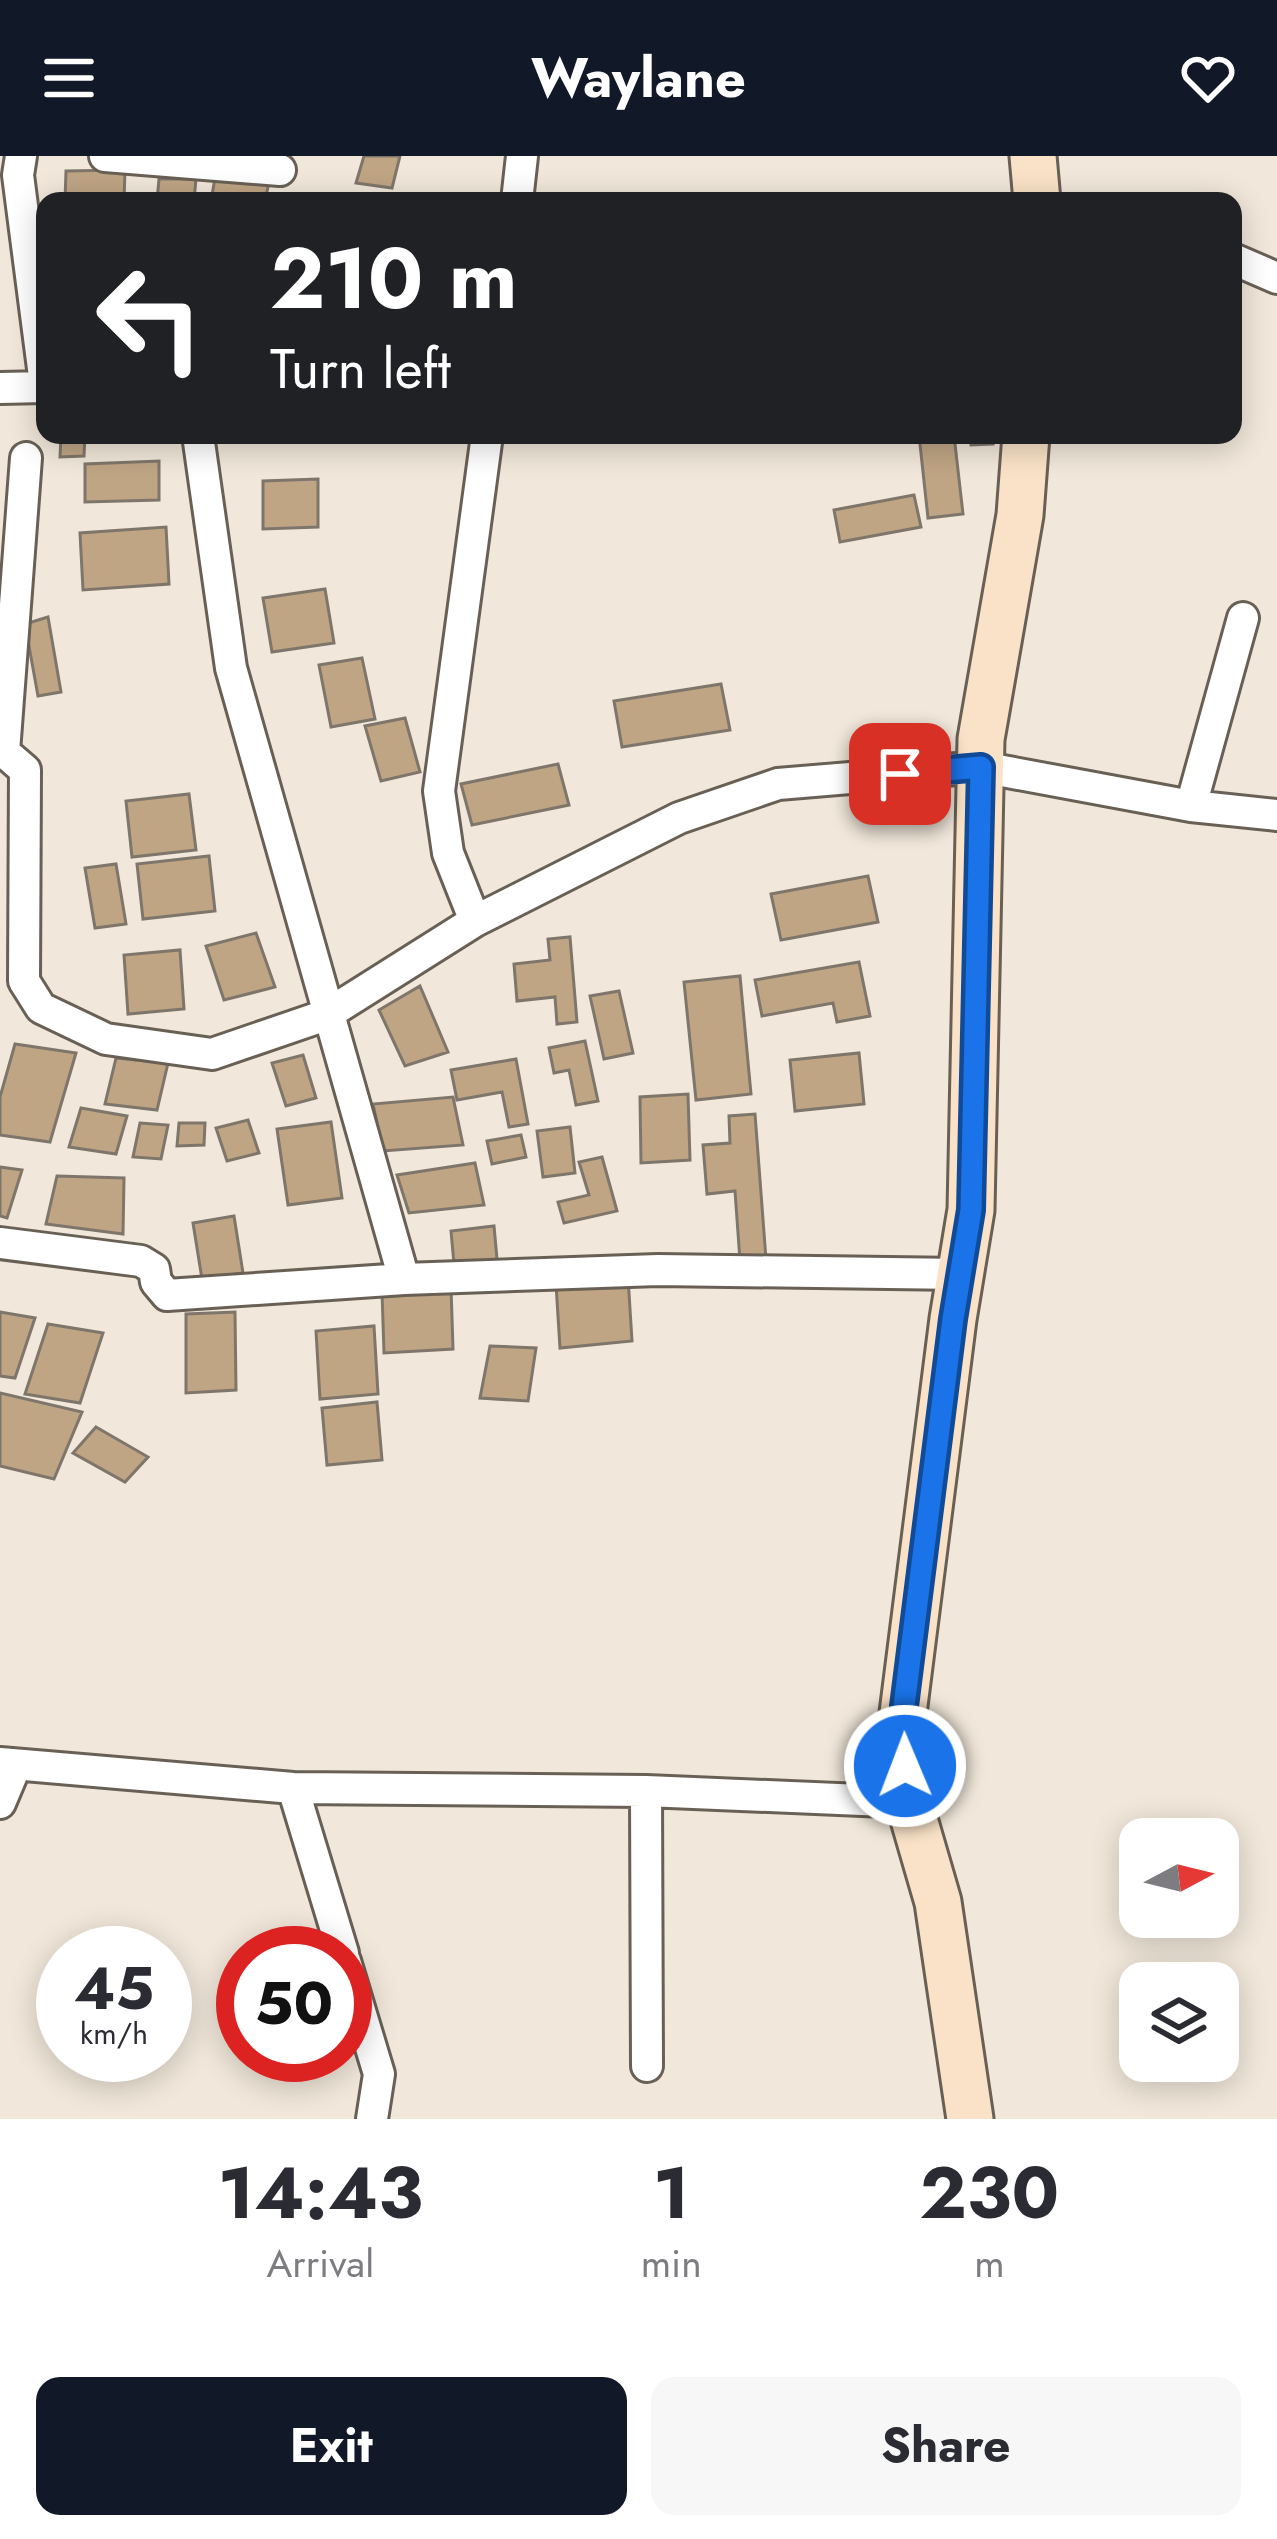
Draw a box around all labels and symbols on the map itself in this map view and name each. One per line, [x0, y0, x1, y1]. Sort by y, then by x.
pin [849, 723, 951, 825]
position arrow [842, 1703, 968, 1829]
north arrow [1119, 1818, 1239, 1938]
speed limit sign: 50 [216, 1926, 372, 2082]

